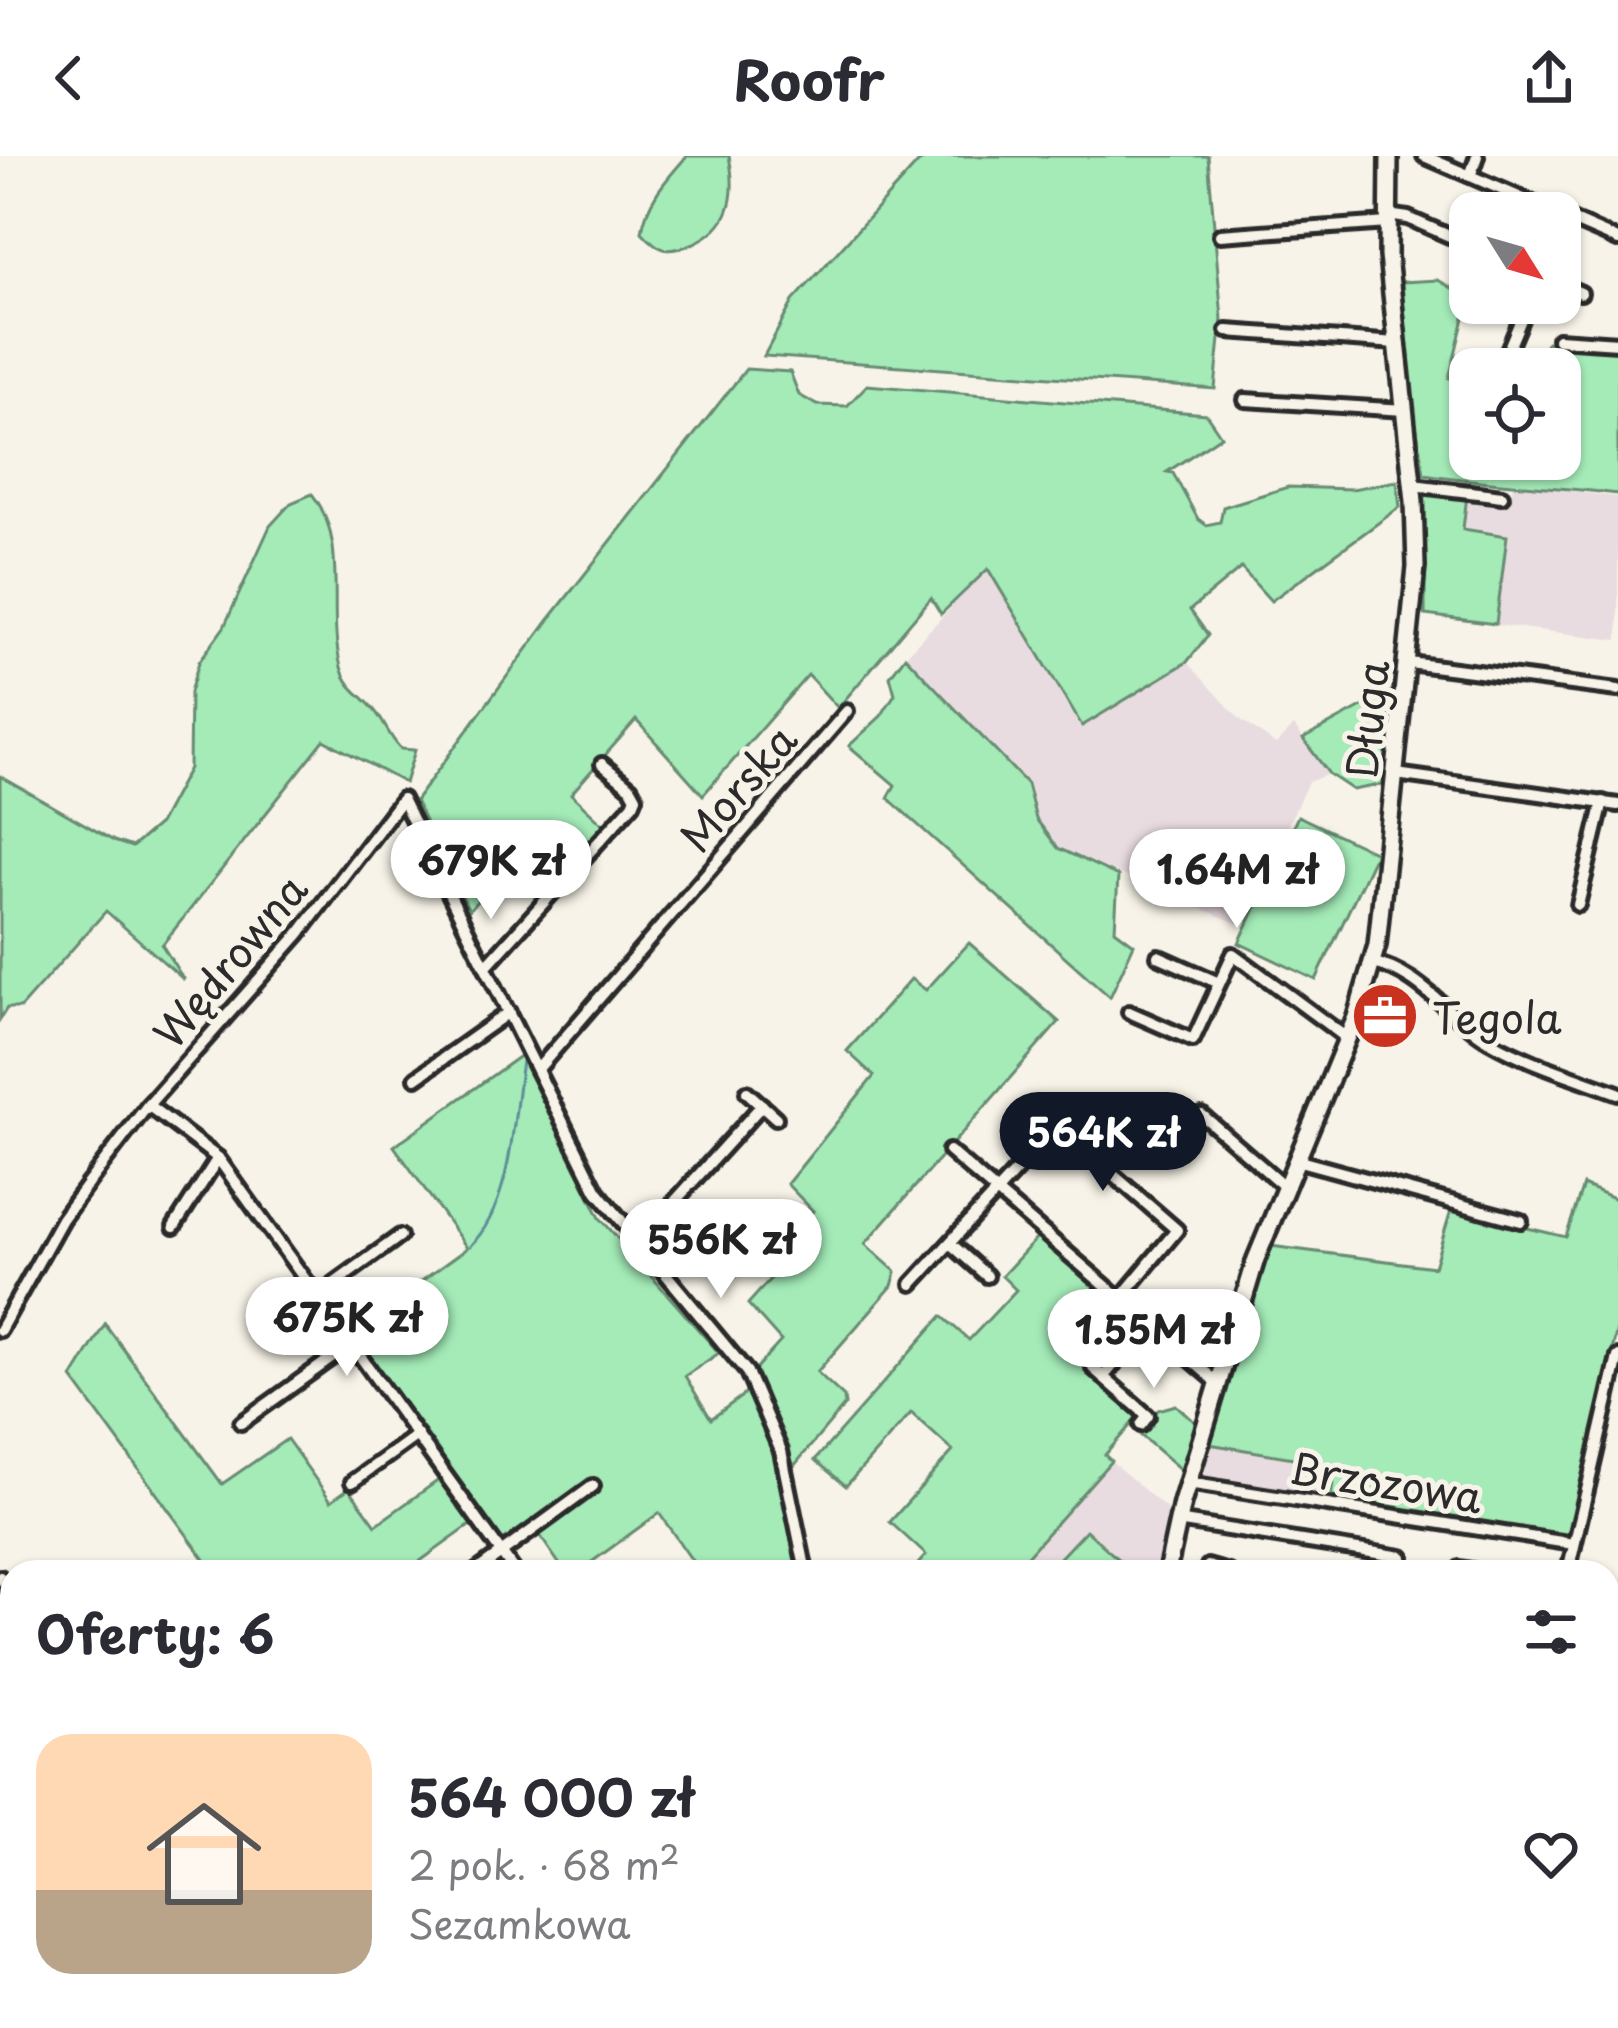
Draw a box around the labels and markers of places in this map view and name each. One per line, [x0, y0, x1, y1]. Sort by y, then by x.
pin: 679K zł [380, 820, 602, 922]
pin: 1.64M zł [1113, 829, 1361, 931]
office icon: Tegola [1350, 981, 1420, 1051]
place label: Tegola [1432, 985, 1562, 1048]
pin: 564K zł [992, 1092, 1214, 1194]
pin: 556K zł [610, 1199, 832, 1301]
pin: 675K zł [236, 1277, 458, 1379]
pin: 1.55M zł [1030, 1289, 1278, 1391]

